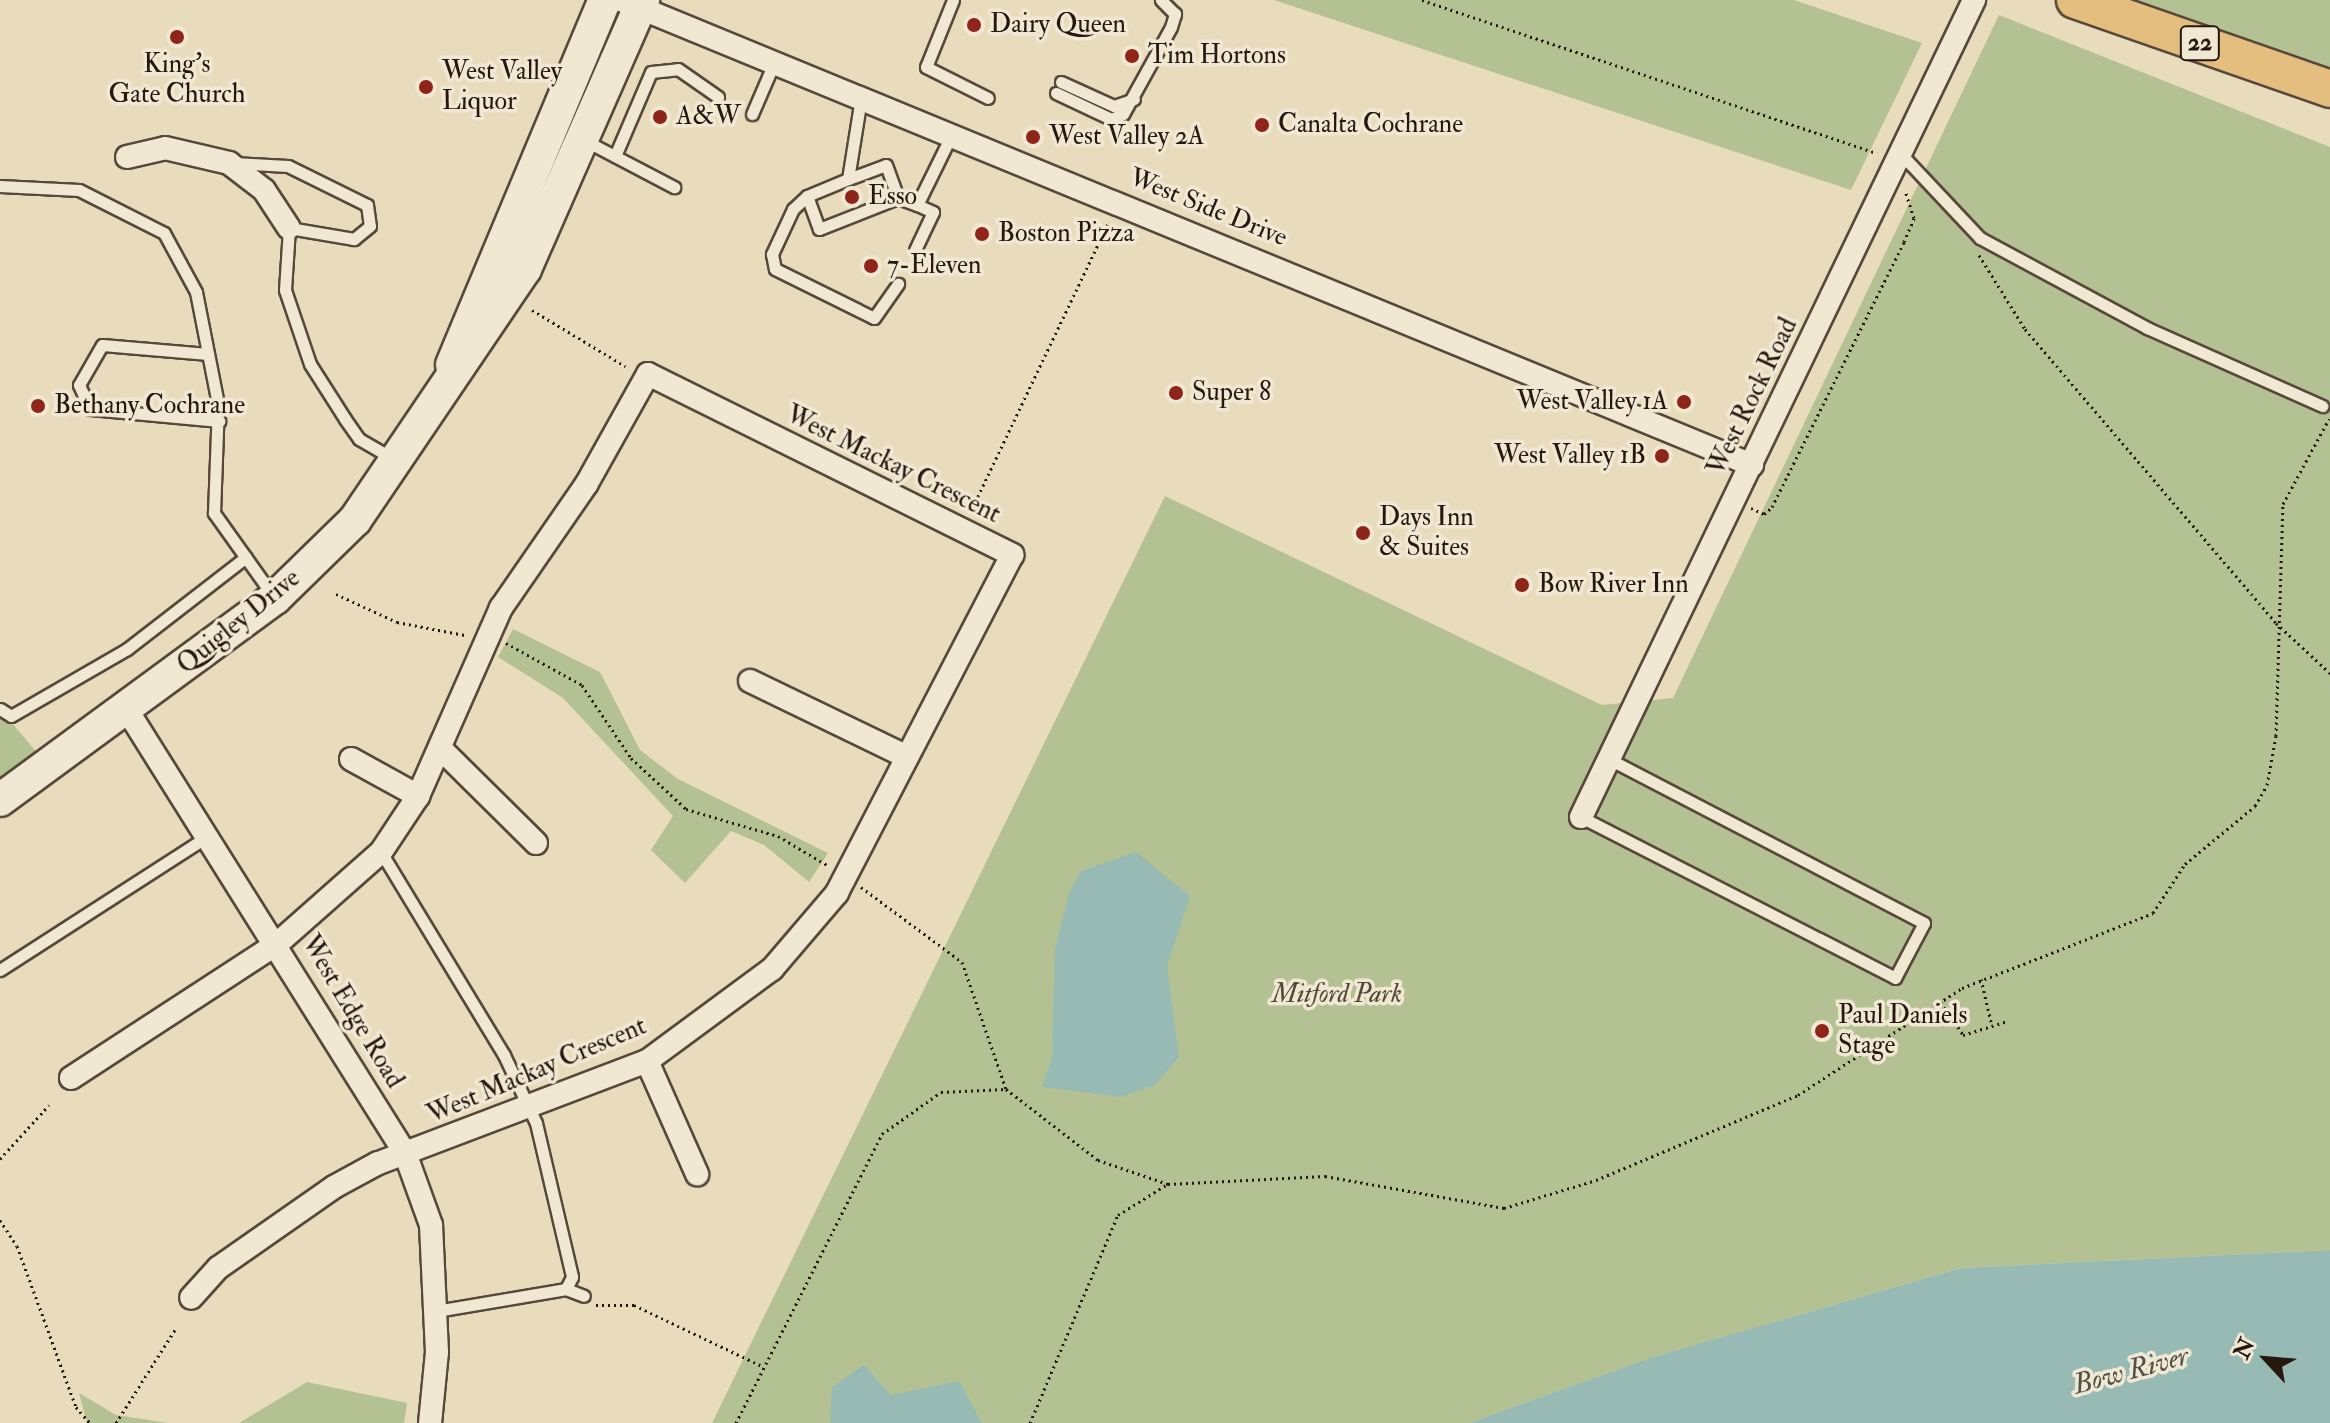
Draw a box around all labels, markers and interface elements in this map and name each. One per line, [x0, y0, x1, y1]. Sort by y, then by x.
place label: Dairy Queen [990, 9, 1126, 41]
marker: Dairy Queen [965, 16, 983, 34]
road number: 22 [2178, 23, 2222, 63]
marker: King's Gate Church [168, 28, 186, 46]
place label: Tim Hortons [1148, 40, 1286, 72]
marker: Tim Hortons [1123, 47, 1141, 65]
place label: King's Gate Church [109, 49, 245, 110]
place label: West Valley Liquor [442, 56, 562, 118]
marker: West Valley Liquor [417, 78, 435, 96]
place label: A&W [676, 101, 741, 133]
marker: A&W [651, 108, 669, 126]
place label: Canalta Cochrane [1278, 109, 1463, 141]
marker: Canalta Cochrane [1253, 116, 1271, 134]
place label: West Valley 2A [1049, 121, 1204, 153]
marker: West Valley 2A [1024, 128, 1042, 146]
street label: West Side Drive [1124, 162, 1292, 254]
place label: Esso [868, 181, 917, 213]
marker: Esso [843, 188, 861, 206]
place label: Boston Pizza [998, 218, 1134, 250]
marker: Boston Pizza [973, 225, 991, 243]
place label: 7-Eleven [887, 250, 981, 282]
marker: 7-Eleven [862, 257, 880, 275]
street label: West Rock Road [1701, 313, 1805, 481]
place label: Super 8 [1192, 377, 1271, 409]
marker: Super 8 [1167, 384, 1185, 402]
place label: West Valley 1A [1517, 386, 1668, 418]
place label: Bethany Cochrane [54, 390, 245, 422]
marker: West Valley 1A [1675, 393, 1693, 411]
marker: Bethany Cochrane [29, 397, 47, 415]
street label: West Mackay Crescent [781, 400, 1005, 530]
place label: West Valley 1B [1494, 440, 1646, 472]
marker: West Valley 1B [1653, 447, 1671, 465]
place label: Days Inn & Suites [1379, 502, 1474, 564]
marker: Days Inn & Suites [1354, 524, 1372, 542]
street label: Quigley Drive [171, 563, 307, 681]
place label: Bow River Inn [1538, 569, 1689, 601]
marker: Bow River Inn [1513, 576, 1531, 594]
street label: West Edge Road [294, 930, 410, 1094]
park label: Mitford Park [1272, 979, 1402, 1011]
place label: Paul Daniels Stage [1838, 1000, 1967, 1062]
street label: West Mackay Crescent [423, 1011, 651, 1131]
marker: Paul Daniels Stage [1813, 1022, 1831, 1040]
north arrow [2226, 1319, 2306, 1399]
text: N [2228, 1333, 2261, 1363]
water label: Bow River [2070, 1340, 2192, 1402]

